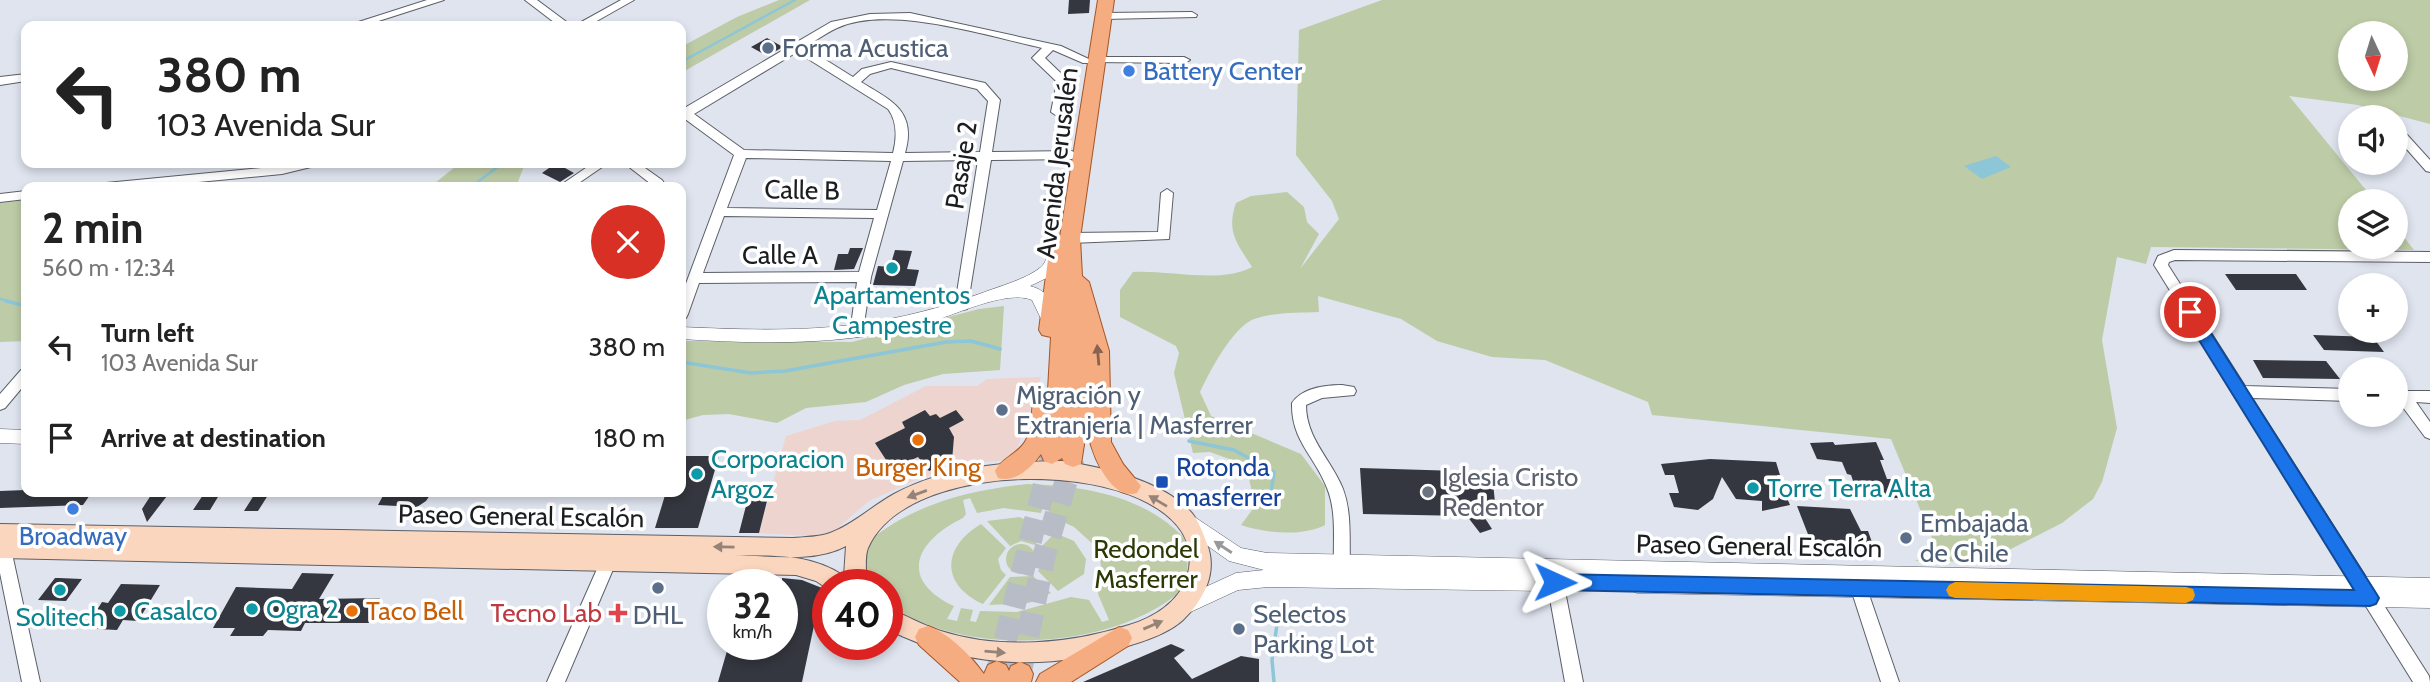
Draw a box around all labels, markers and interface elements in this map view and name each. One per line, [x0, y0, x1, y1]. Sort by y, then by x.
north arrow [2338, 21, 2408, 91]
map controls [2338, 21, 2408, 427]
place label: Forma Acustica [782, 32, 949, 64]
marker: Forma Acustica [760, 40, 776, 56]
text: 380 m [157, 45, 301, 104]
icon: left [42, 49, 133, 140]
place label: Battery Center [1143, 55, 1303, 87]
marker: Battery Center [1121, 63, 1137, 79]
street label: Avenida Jerusalén [1029, 66, 1085, 260]
text: 103 Avenida Sur [157, 105, 375, 144]
button: sound [2338, 105, 2408, 175]
street label: Pasaje 2 [938, 119, 984, 211]
street label: Calle B [764, 173, 840, 207]
button: layers [2338, 189, 2408, 259]
text: 2 min [42, 202, 143, 254]
button: close [591, 205, 665, 279]
street label: Calle A [742, 239, 818, 271]
text: 560 m · 12:34 [42, 254, 175, 282]
marker: Apartamentos Campestre [884, 260, 900, 276]
button: + [2338, 273, 2408, 343]
place label: Apartamentos Campestre [814, 279, 971, 341]
pin [2160, 282, 2220, 342]
icon: arrive [2171, 293, 2209, 331]
text: Turn left [101, 317, 194, 349]
icon: left [42, 328, 80, 366]
text: 380 m [588, 331, 665, 363]
one-way arrow [1092, 344, 1103, 366]
text: 103 Avenida Sur [101, 349, 258, 377]
button: − [2338, 357, 2408, 427]
place label: Migración y Extranjería | Masferrer [1016, 379, 1253, 441]
marker: Migración y Extranjería | Masferrer [994, 402, 1010, 418]
icon: arrive [42, 419, 80, 457]
text: Arrive at destination [101, 422, 326, 454]
text: 180 m [594, 422, 665, 454]
marker: Burger King [910, 432, 926, 448]
place label: Corporacion Argoz [711, 443, 845, 505]
place label: Burger King [855, 451, 982, 483]
place label: Rotonda masferrer [1176, 451, 1282, 513]
place label: Iglesia Cristo Redentor [1442, 461, 1578, 523]
marker: Corporacion Argoz [689, 466, 705, 482]
place label: Torre Terra Alta [1767, 472, 1932, 504]
marker: Rotonda masferrer [1154, 474, 1170, 490]
marker: Torre Terra Alta [1745, 480, 1761, 496]
marker: Iglesia Cristo Redentor [1420, 484, 1436, 500]
one-way arrow [906, 489, 927, 500]
one-way arrow [1148, 495, 1167, 507]
street label: Paseo General Escalón [398, 498, 644, 534]
marker: Broadway [65, 501, 81, 517]
place label: Embajada de Chile [1920, 507, 2029, 569]
place label: Broadway [19, 520, 127, 552]
street label: Paseo General Escalón [1636, 528, 1882, 564]
marker: Embajada de Chile [1898, 530, 1914, 546]
park label: Redondel Masferrer [1093, 533, 1199, 595]
one-way arrow [1213, 540, 1232, 553]
one-way arrow [713, 541, 735, 553]
position arrow [1518, 545, 1592, 619]
speed limit sign: 40 [812, 569, 903, 660]
marker: DHL [650, 580, 666, 596]
marker: Solitech [52, 582, 68, 598]
text: 32 [734, 584, 771, 627]
place label: Ogra 2 [266, 593, 339, 625]
place label: Casalco [134, 595, 218, 627]
place label: Taco Bell [366, 595, 464, 627]
place label: Tecno Lab [490, 597, 602, 629]
place label: Selectos Parking Lot [1253, 598, 1375, 660]
place label: DHL [633, 599, 683, 631]
place label: Solitech [16, 601, 105, 633]
marker: Ogra 2 [244, 601, 260, 617]
marker: Casalco [112, 603, 128, 619]
marker: Taco Bell [344, 603, 360, 619]
marker: Tecno Lab [608, 603, 628, 623]
one-way arrow [1143, 619, 1164, 630]
text: km/h [733, 621, 772, 643]
marker: Selectos Parking Lot [1231, 621, 1247, 637]
one-way arrow [984, 647, 1006, 658]

